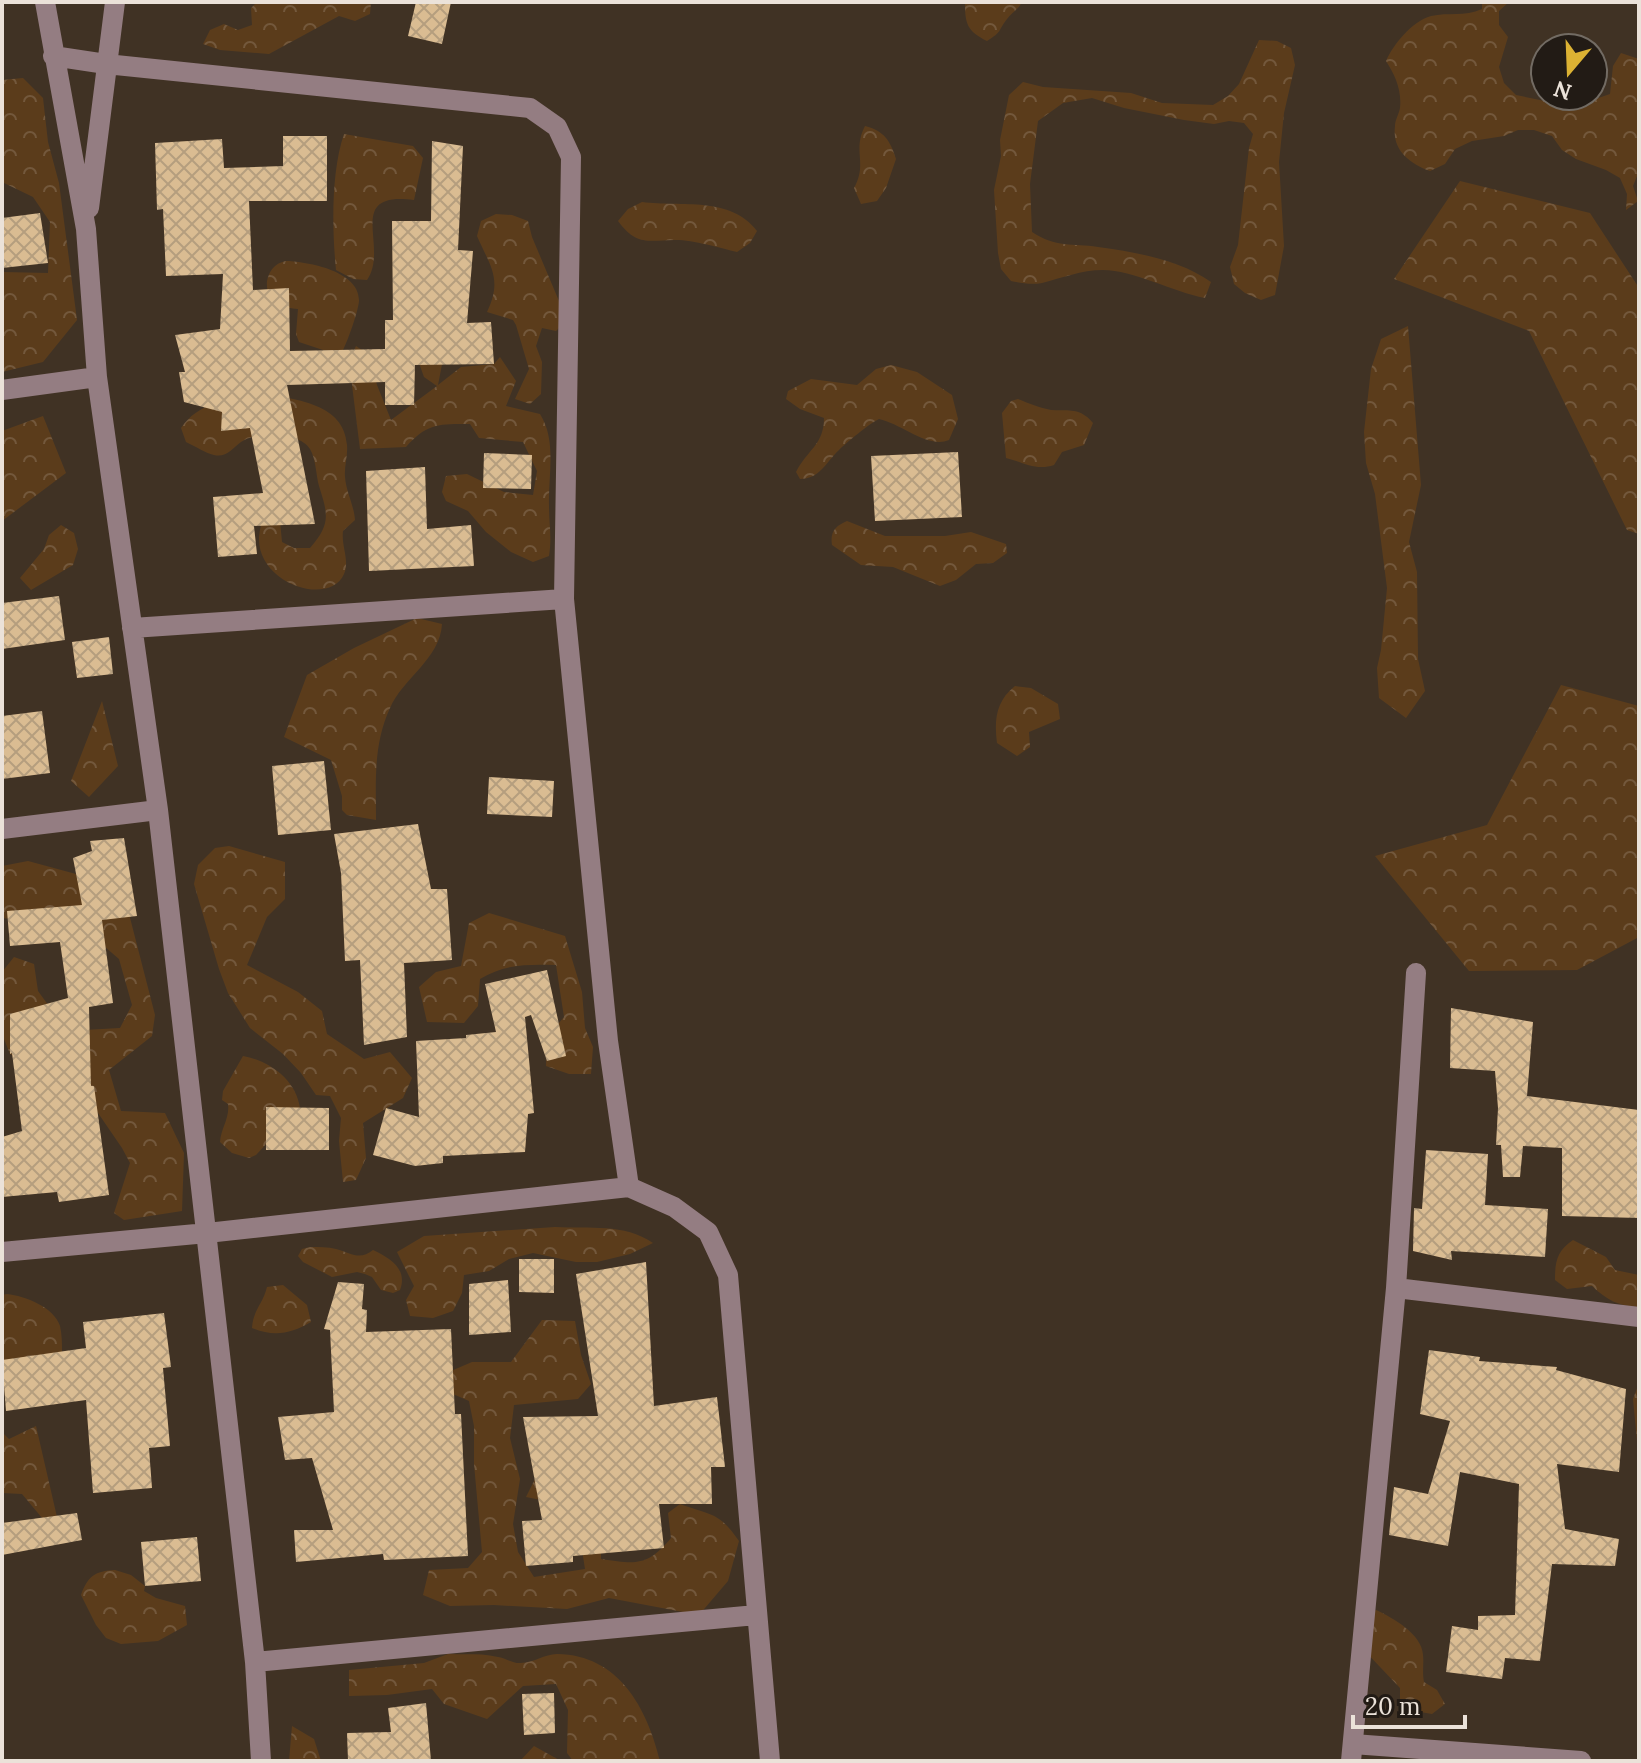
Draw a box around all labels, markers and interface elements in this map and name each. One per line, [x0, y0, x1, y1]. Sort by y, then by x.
north arrow [1529, 32, 1609, 112]
text: N [1550, 75, 1575, 107]
scale bar [1353, 1679, 1465, 1729]
text: 20 m [1365, 1691, 1421, 1722]

